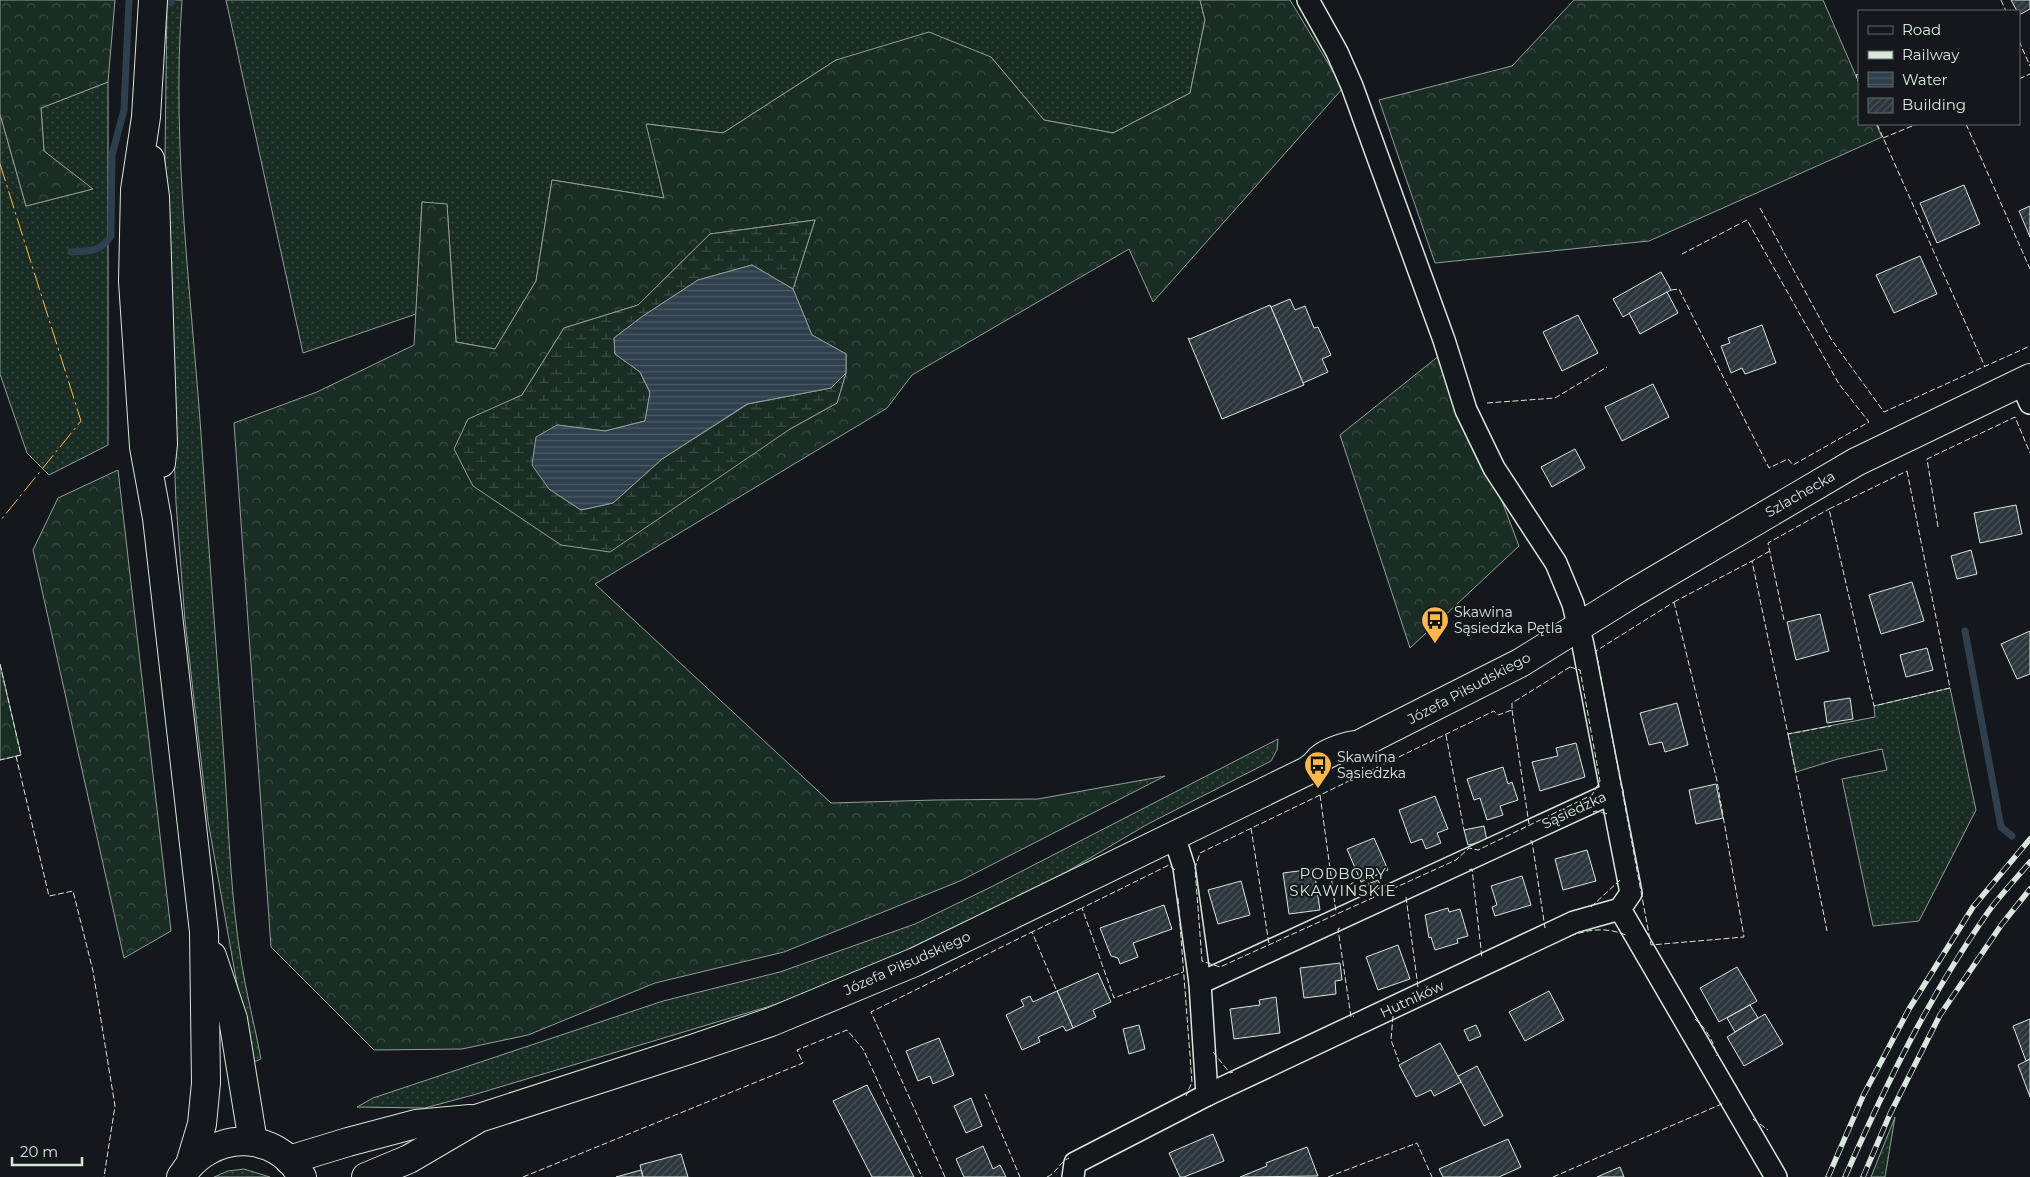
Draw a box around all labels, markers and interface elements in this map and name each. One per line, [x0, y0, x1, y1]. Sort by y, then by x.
legend [1858, 10, 2020, 125]
text: Road [1902, 20, 1941, 39]
text: Railway [1902, 45, 1960, 64]
text: Water [1902, 70, 1948, 89]
text: Building [1902, 95, 1966, 114]
street label: Szlachecka [1762, 467, 1838, 521]
place label: Skawina Sąsiedzka Pętla [1454, 603, 1563, 637]
bus stop icon: Skawina Sąsiedzka Pętla [1420, 605, 1450, 644]
street label: Józefa Piłsudskiego [1403, 648, 1534, 729]
place label: Skawina Sąsiedzka [1337, 748, 1406, 782]
bus stop icon: Skawina Sąsiedzka [1303, 750, 1333, 789]
street label: Sąsiedzka [1539, 787, 1609, 833]
district label: PODBORY SKAWIŃSKIE [1289, 864, 1397, 900]
street label: Józefa Piłsudskiego [840, 927, 973, 999]
street label: Hutników [1377, 976, 1448, 1022]
scale bar [12, 1134, 82, 1166]
text: 20 m [20, 1142, 58, 1161]

